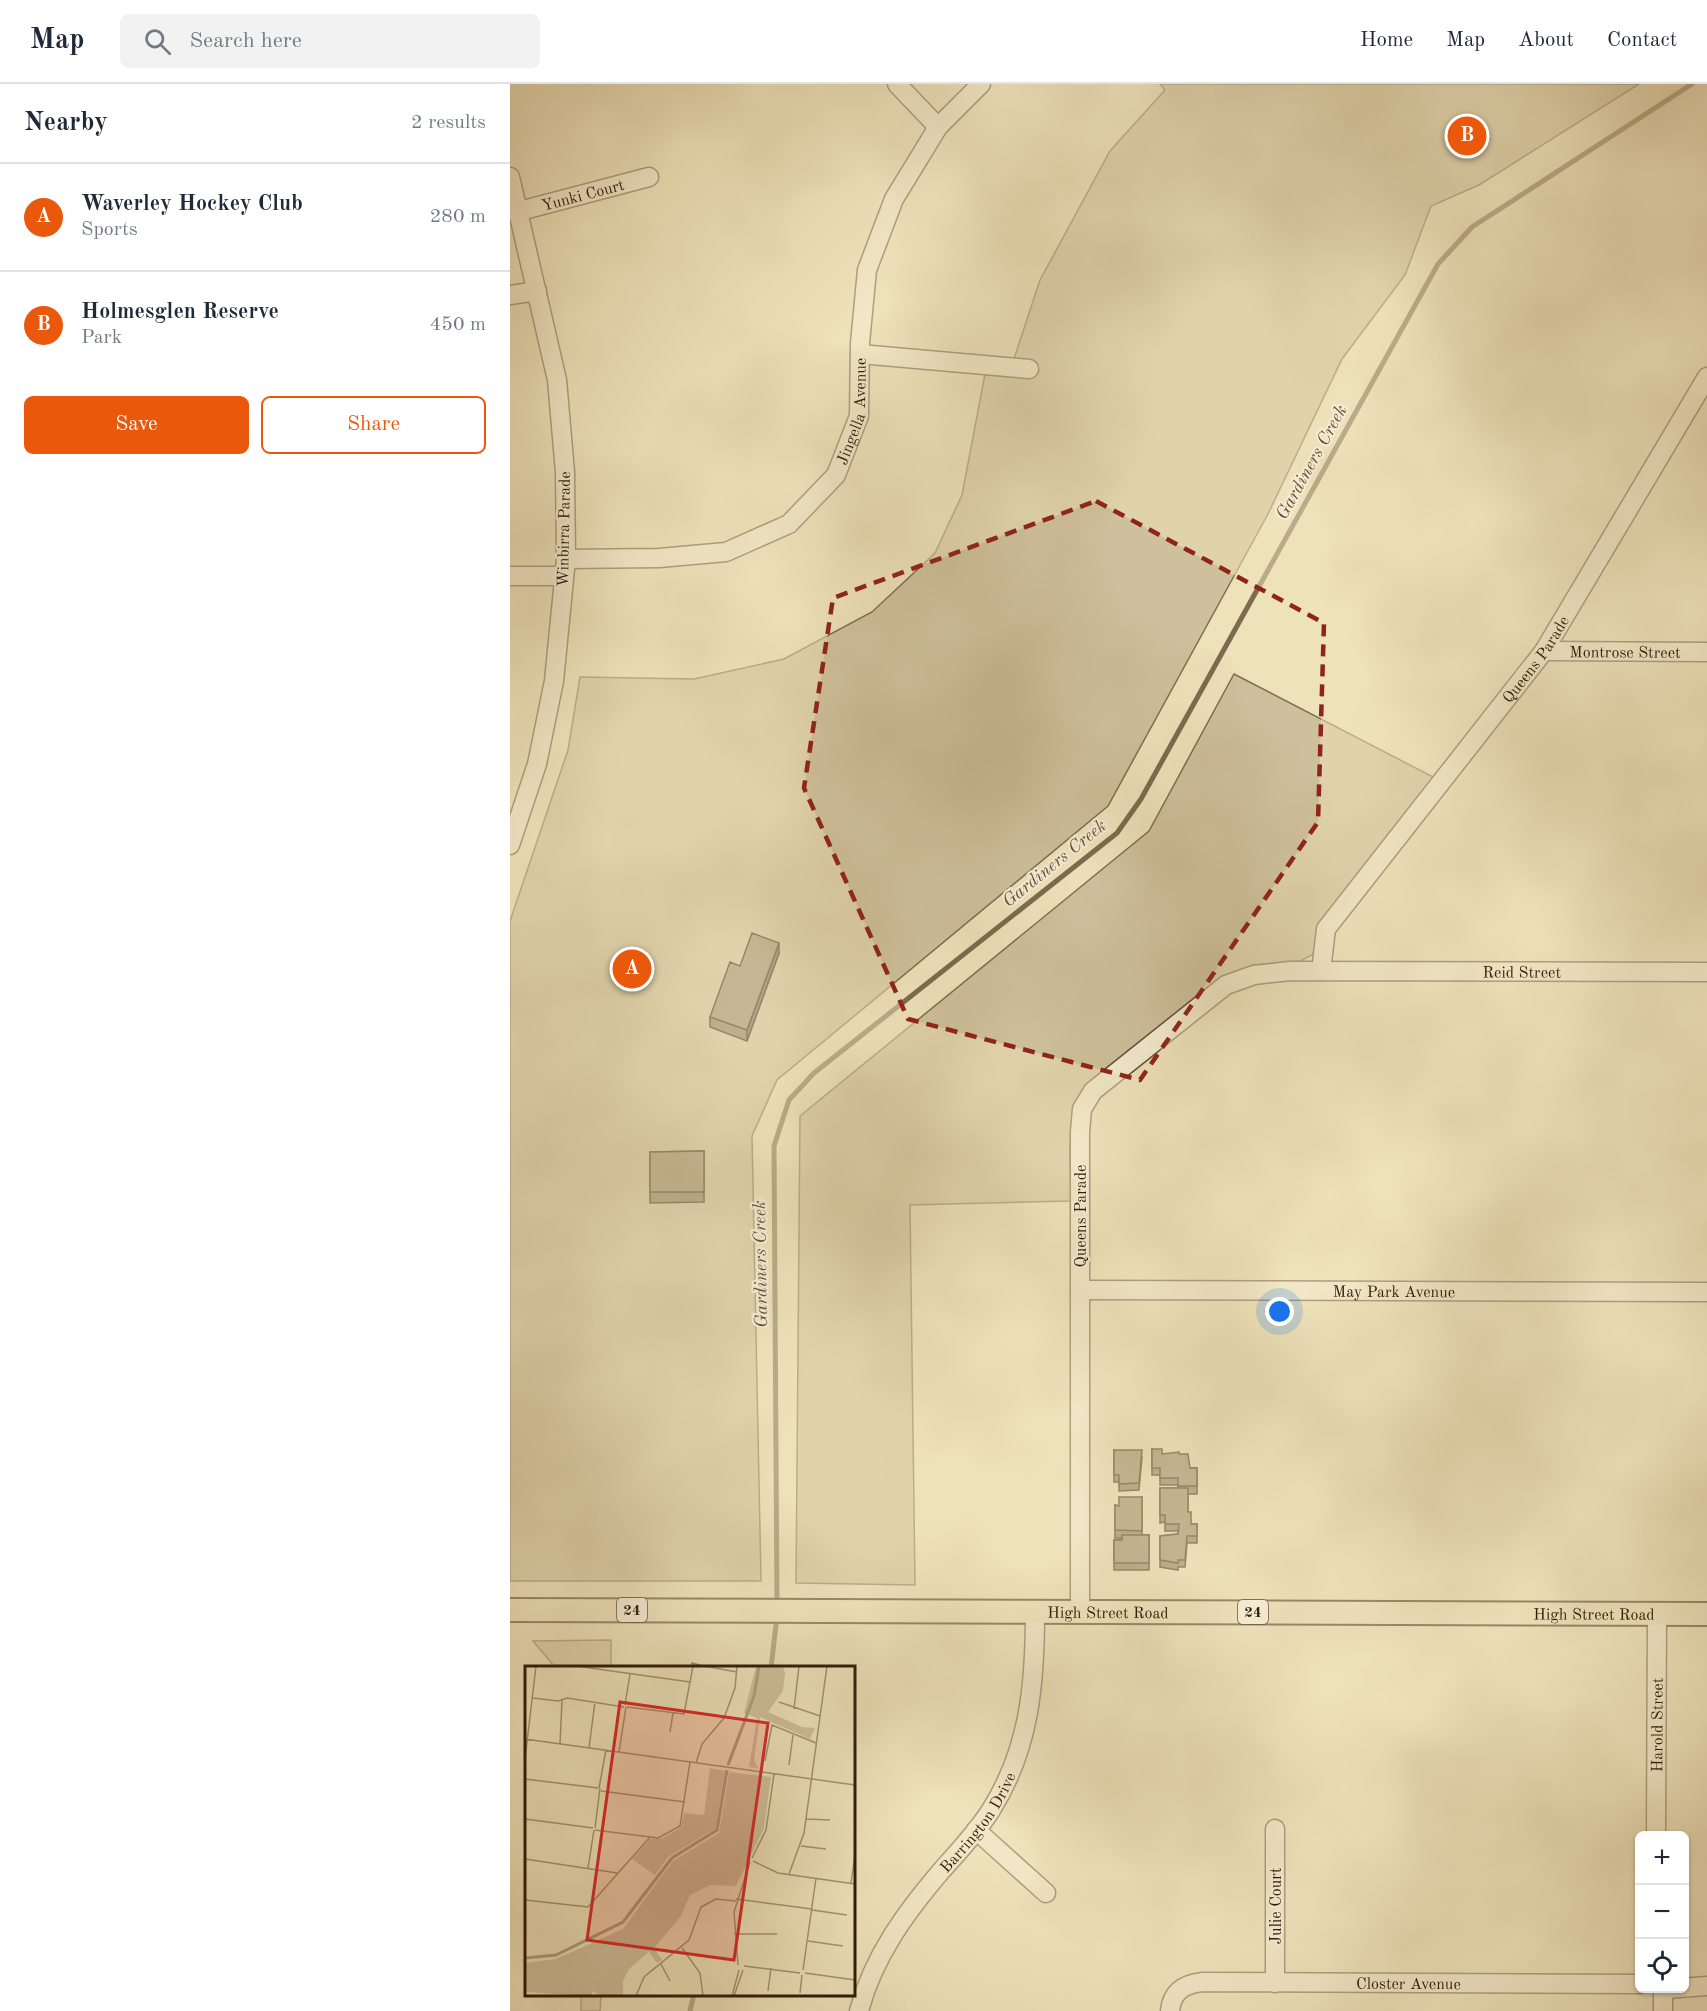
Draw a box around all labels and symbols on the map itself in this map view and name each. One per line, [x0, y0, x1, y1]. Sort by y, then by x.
pin: B [1448, 113, 1486, 158]
street label: Yunki Court [540, 178, 627, 215]
street label: Jingella Avenue [835, 358, 870, 467]
water label: Gardiners Creek [1273, 402, 1351, 523]
street label: Winbirra Parade [556, 471, 574, 587]
street label: Queens Parade [1500, 614, 1573, 707]
street label: Montrose Street [1569, 645, 1681, 662]
water label: Gardiners Creek [999, 817, 1110, 911]
pin: A [612, 946, 652, 992]
street label: Reid Street [1483, 965, 1561, 982]
street label: Queens Parade [1074, 1165, 1090, 1267]
water label: Gardiners Creek [751, 1200, 771, 1328]
street label: May Park Avenue [1333, 1285, 1455, 1301]
your location [1265, 1297, 1294, 1326]
road number: 24 [617, 1598, 647, 1622]
road number: 24 [1238, 1600, 1268, 1624]
street label: High Street Road [1047, 1606, 1169, 1622]
street label: High Street Road [1533, 1607, 1655, 1624]
inset map [525, 1666, 855, 1996]
street label: Harold Street [1650, 1677, 1667, 1772]
street label: Barrington Drive [938, 1770, 1020, 1876]
street label: Julie Court [1269, 1867, 1285, 1945]
street label: Closter Avenue [1356, 1977, 1461, 1993]

